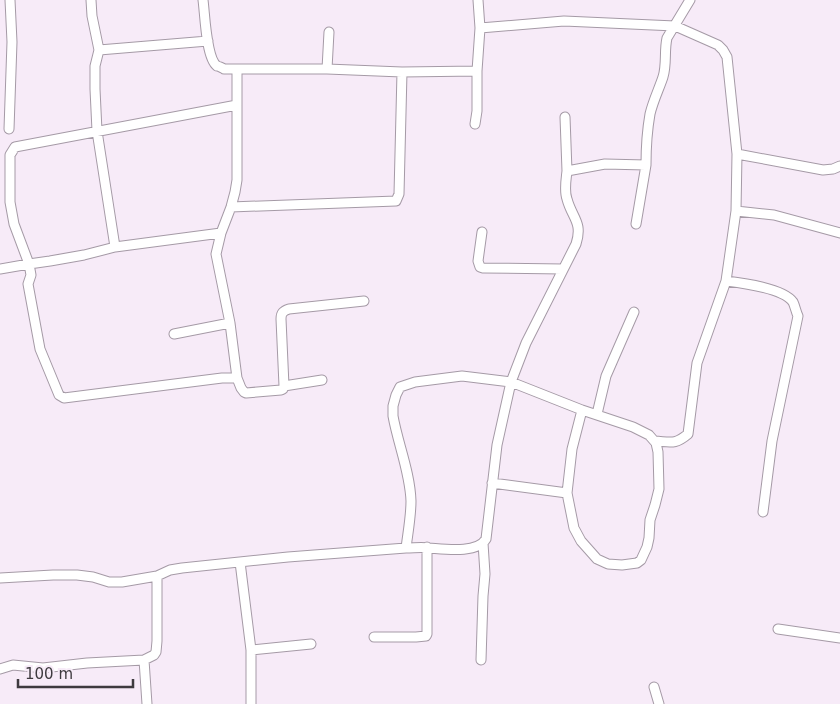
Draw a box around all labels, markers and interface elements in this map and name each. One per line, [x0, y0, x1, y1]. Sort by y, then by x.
scale bar [18, 656, 132, 688]
text: 100 m [25, 665, 73, 683]

